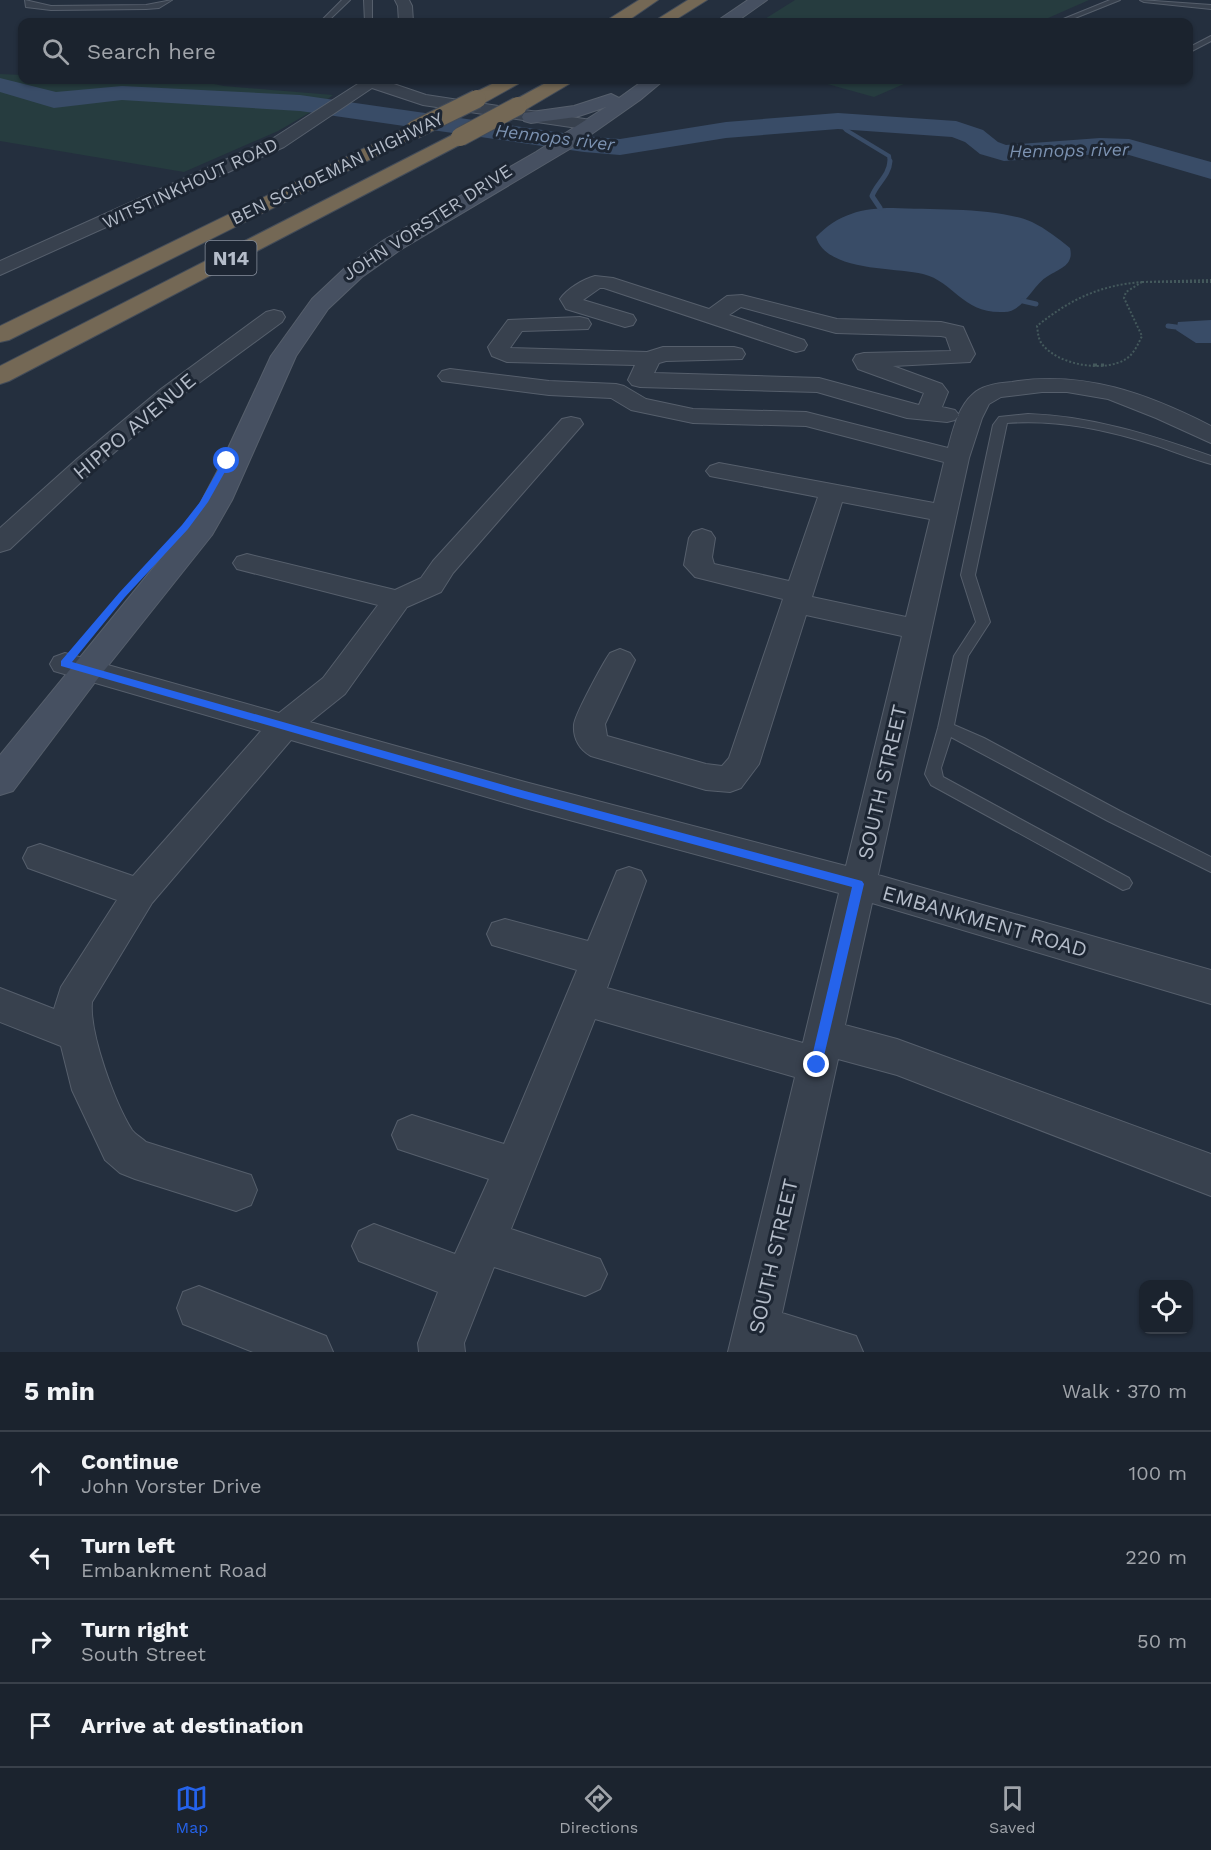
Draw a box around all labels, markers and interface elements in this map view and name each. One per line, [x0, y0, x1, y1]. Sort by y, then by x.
search box [18, 18, 1193, 84]
icon: search [39, 35, 72, 68]
text: Search here [87, 39, 216, 64]
street label: BEN SCHOEMAN HIGHWAY [227, 107, 447, 229]
water label: Hennops river [494, 119, 617, 155]
street label: WITSTINKHOUT ROAD [99, 133, 281, 233]
water label: Hennops river [1009, 138, 1130, 162]
street label: JOHN VORSTER DRIVE [339, 159, 515, 285]
road number: N14 [206, 241, 256, 275]
street label: HIPPO AVENUE [68, 367, 200, 485]
route start [213, 447, 239, 473]
street label: SOUTH STREET [852, 702, 912, 862]
street label: EMBANKMENT ROAD [880, 880, 1090, 962]
route end [803, 1051, 829, 1077]
street label: SOUTH STREET [743, 1176, 803, 1336]
map controls [1139, 1280, 1193, 1334]
button: locate [1139, 1280, 1193, 1334]
text: 5 min [24, 1376, 95, 1406]
text: Walk · 370 m [1062, 1379, 1187, 1403]
text: Continue [81, 1449, 179, 1474]
icon: ahead [24, 1457, 57, 1490]
text: 100 m [1128, 1461, 1187, 1485]
text: John Vorster Drive [81, 1474, 262, 1498]
text: Turn left [81, 1533, 175, 1558]
icon: left [24, 1541, 57, 1574]
text: 220 m [1125, 1545, 1187, 1569]
text: Embankment Road [81, 1558, 267, 1582]
text: Turn right [81, 1617, 188, 1642]
icon: right [24, 1625, 57, 1658]
text: 50 m [1137, 1629, 1187, 1653]
text: South Street [81, 1642, 206, 1666]
icon: arrive [24, 1709, 57, 1742]
text: Arrive at destination [81, 1713, 304, 1738]
tab: Map [175, 1782, 208, 1837]
tab: Directions [559, 1782, 638, 1837]
tab: Saved [989, 1782, 1036, 1837]

